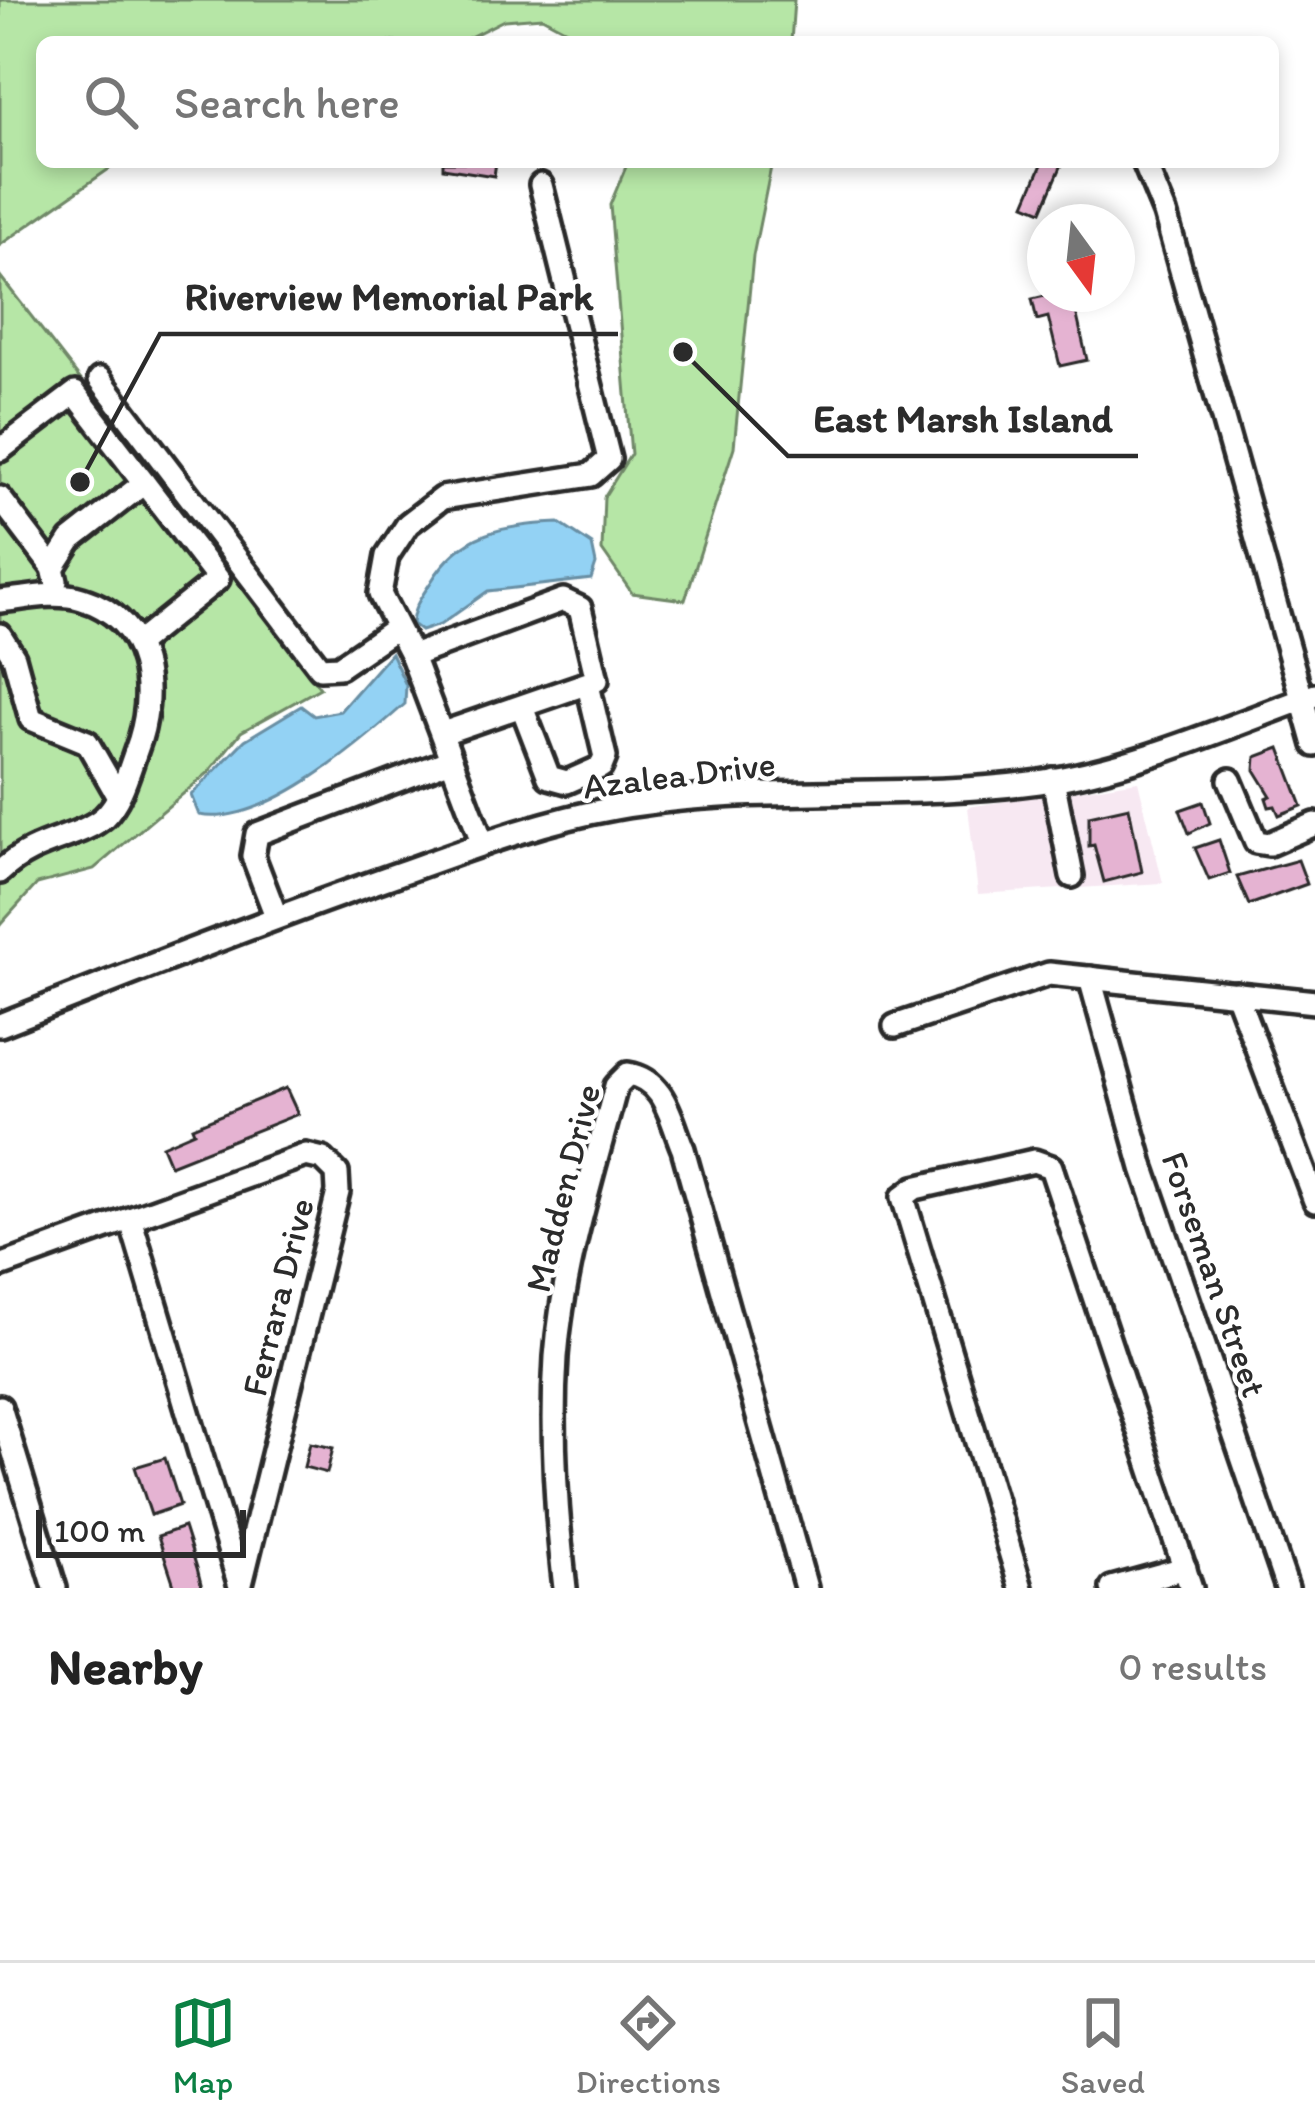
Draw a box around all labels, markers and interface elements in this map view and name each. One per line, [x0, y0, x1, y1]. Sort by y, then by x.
search box [36, 36, 1279, 168]
icon: search [78, 69, 144, 135]
text: Search here [174, 75, 400, 129]
north arrow [1027, 204, 1135, 312]
callout: Riverview Memorial Park [160, 259, 618, 334]
text: Riverview Memorial Park [185, 273, 594, 320]
callout: East Marsh Island [788, 381, 1138, 456]
text: East Marsh Island [813, 395, 1113, 442]
street label: Azalea Drive [580, 741, 778, 808]
street label: Madden Drive [516, 1080, 609, 1297]
street label: Forseman Street [1152, 1146, 1277, 1402]
street label: Ferrara Drive [232, 1194, 323, 1400]
scale bar [36, 1504, 246, 1557]
text: 100 m [54, 1511, 145, 1550]
text: Nearby [48, 1636, 203, 1697]
text: 0 results [1118, 1643, 1267, 1690]
tab: Map [170, 1990, 236, 2101]
tab: Directions [576, 1990, 721, 2101]
tab: Saved [1061, 1990, 1145, 2101]

